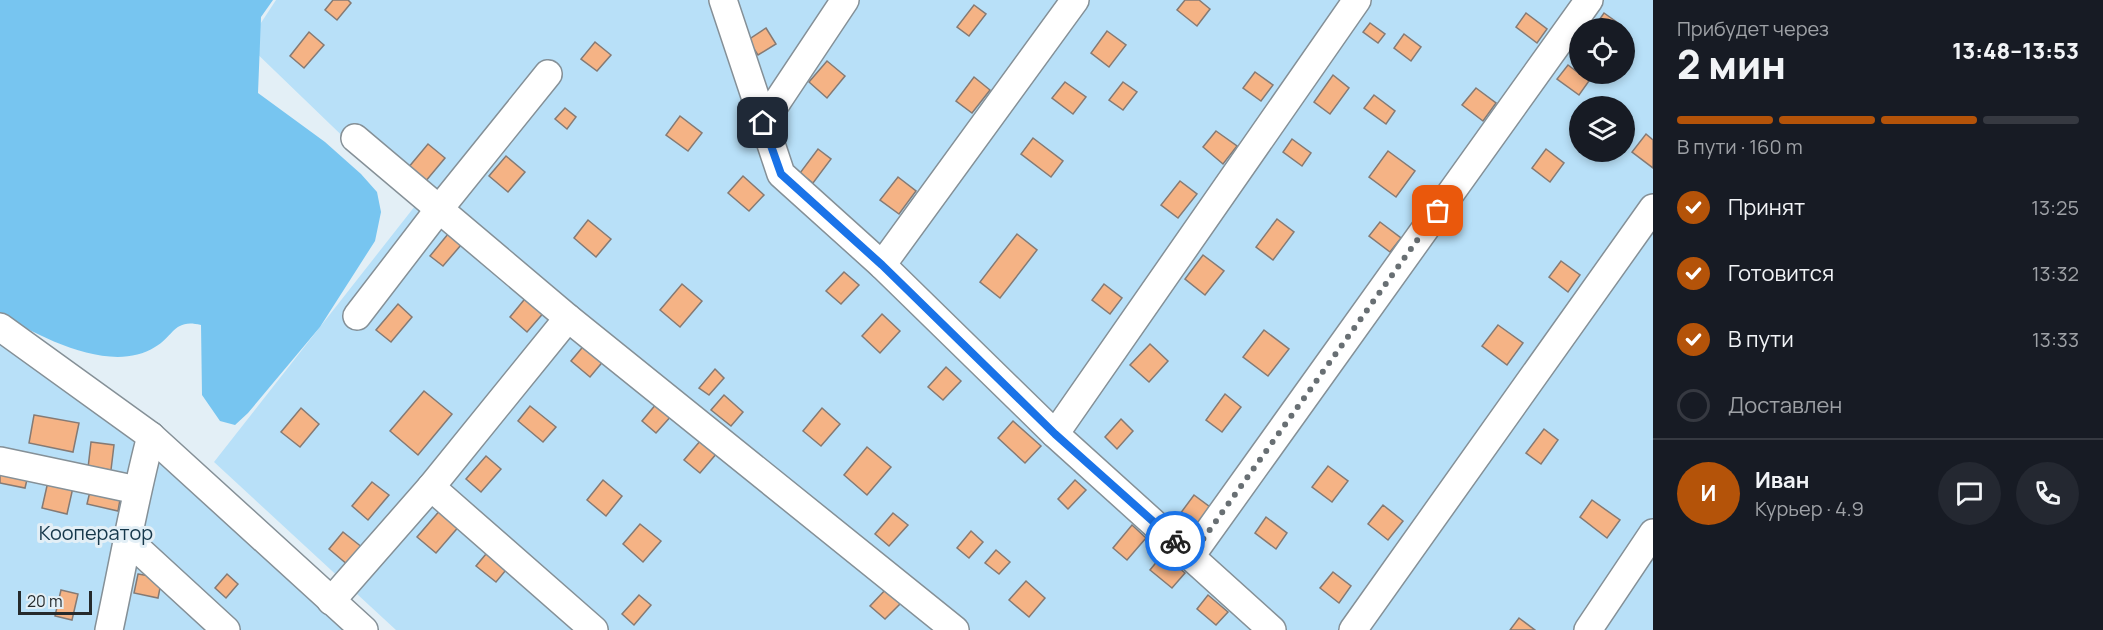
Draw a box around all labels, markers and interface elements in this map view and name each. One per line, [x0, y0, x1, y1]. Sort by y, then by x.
text: Прибудет через [1677, 15, 1829, 42]
map controls [1569, 18, 1635, 162]
button: locate [1569, 18, 1635, 84]
text: 13:48–13:53 [1952, 36, 2079, 66]
text: 2 мин [1677, 37, 1786, 91]
button: layers [1569, 96, 1635, 162]
pin [737, 97, 788, 148]
icon: home [746, 106, 779, 139]
text: В пути · 160 m [1677, 133, 1803, 160]
pin [1412, 185, 1463, 236]
icon: check [1677, 191, 1710, 224]
text: Принят [1728, 192, 1805, 222]
icon: bag [1421, 194, 1454, 227]
text: 13:25 [2031, 194, 2079, 221]
icon: check [1677, 257, 1710, 290]
text: Готовится [1728, 258, 1834, 288]
text: 13:32 [2032, 260, 2079, 287]
icon: check [1677, 323, 1710, 356]
text: В пути [1728, 324, 1794, 354]
text: 13:33 [2032, 326, 2079, 353]
text: Доставлен [1728, 390, 1842, 420]
button: chat [1938, 462, 2001, 525]
button: phone [2016, 462, 2079, 525]
text: Иван [1755, 465, 1809, 495]
text: И [1701, 478, 1716, 508]
text: Курьер · 4.9 [1755, 495, 1864, 522]
courier [1145, 511, 1205, 571]
park label: Кооператор [39, 519, 153, 546]
icon: bike [1159, 525, 1192, 558]
scale bar [18, 588, 92, 616]
text: 20 m [27, 590, 63, 612]

